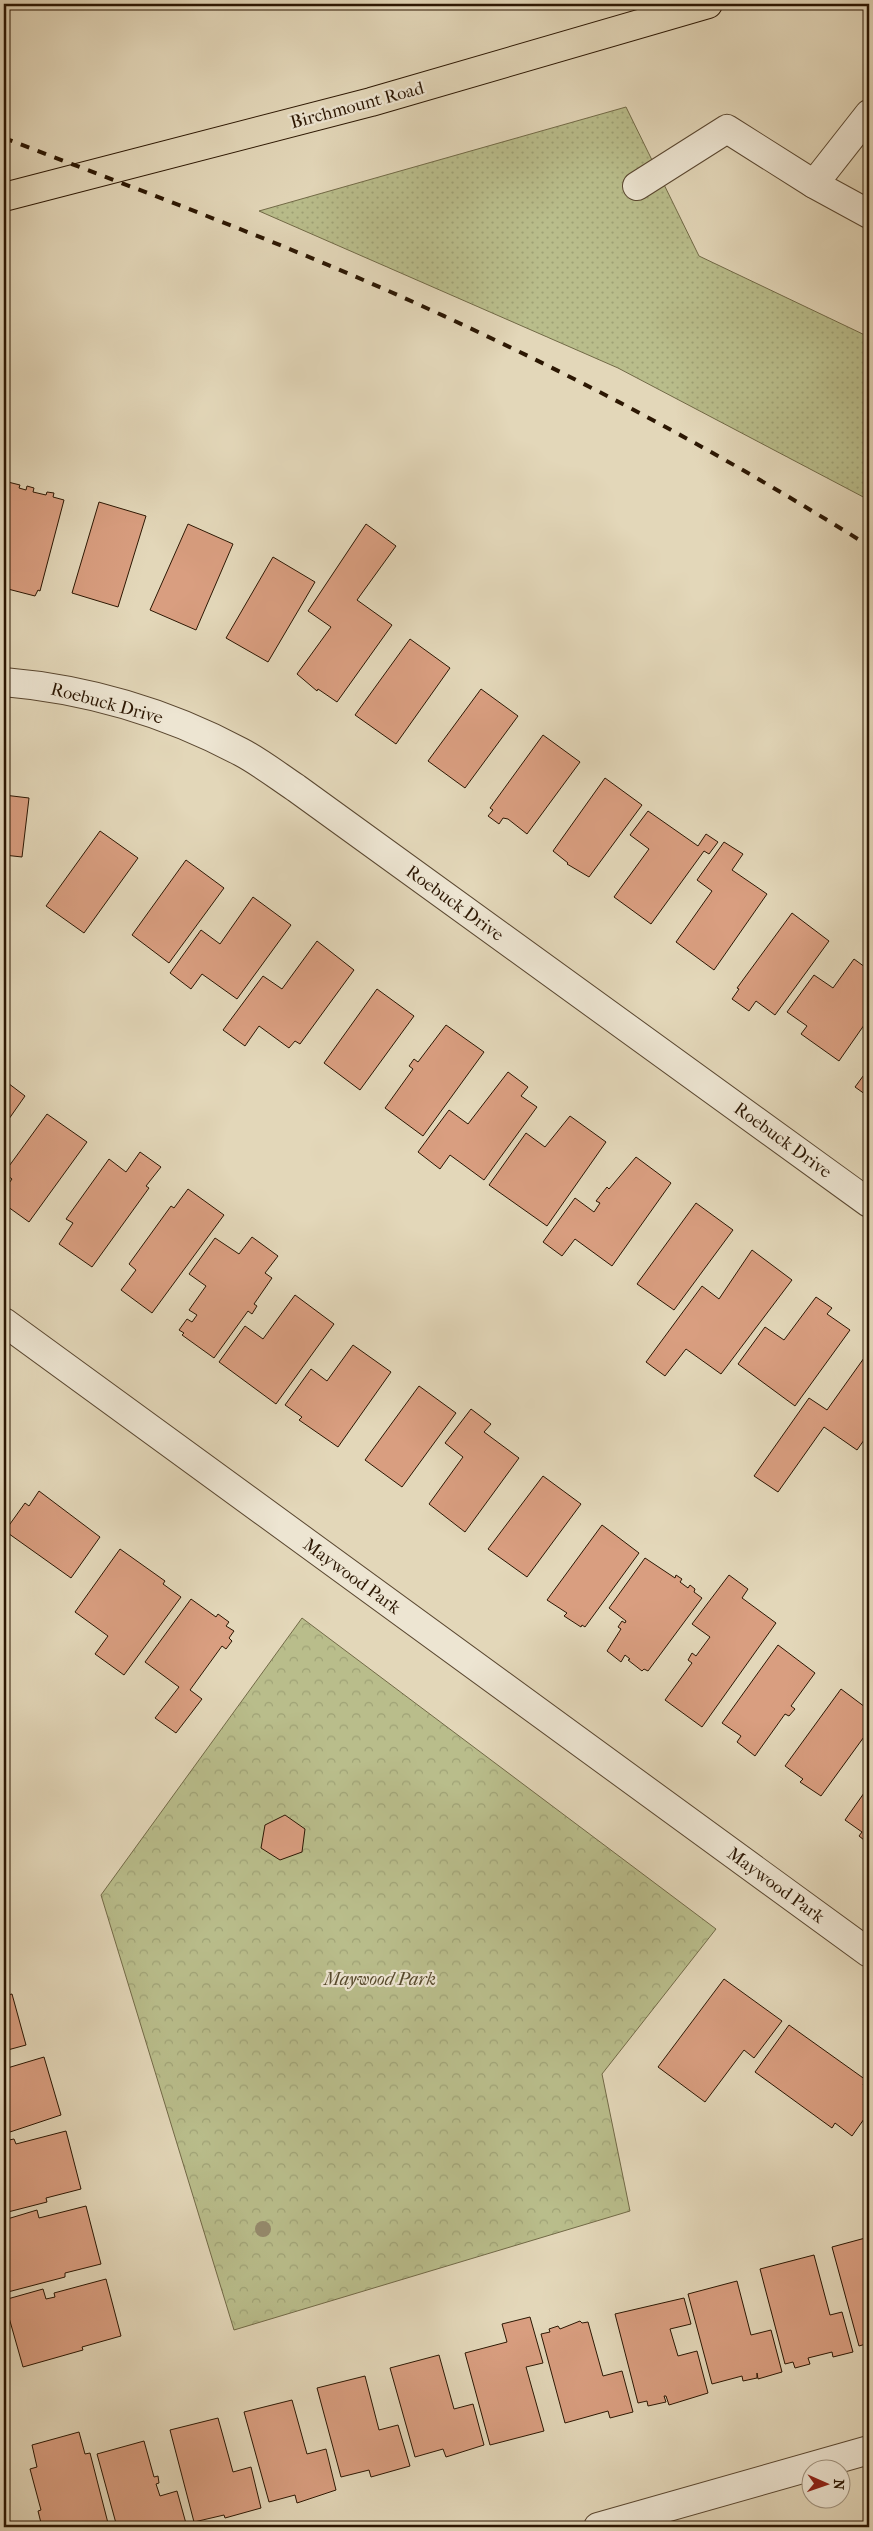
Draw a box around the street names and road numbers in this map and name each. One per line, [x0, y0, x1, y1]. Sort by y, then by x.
street label: Birchmount Road [288, 78, 426, 133]
street label: Roebuck Drive [48, 678, 165, 729]
street label: Roebuck Drive [402, 861, 508, 946]
street label: Roebuck Drive [730, 1098, 836, 1183]
street label: Maywood Park [299, 1534, 405, 1619]
street label: Maywood Park [723, 1843, 829, 1928]

